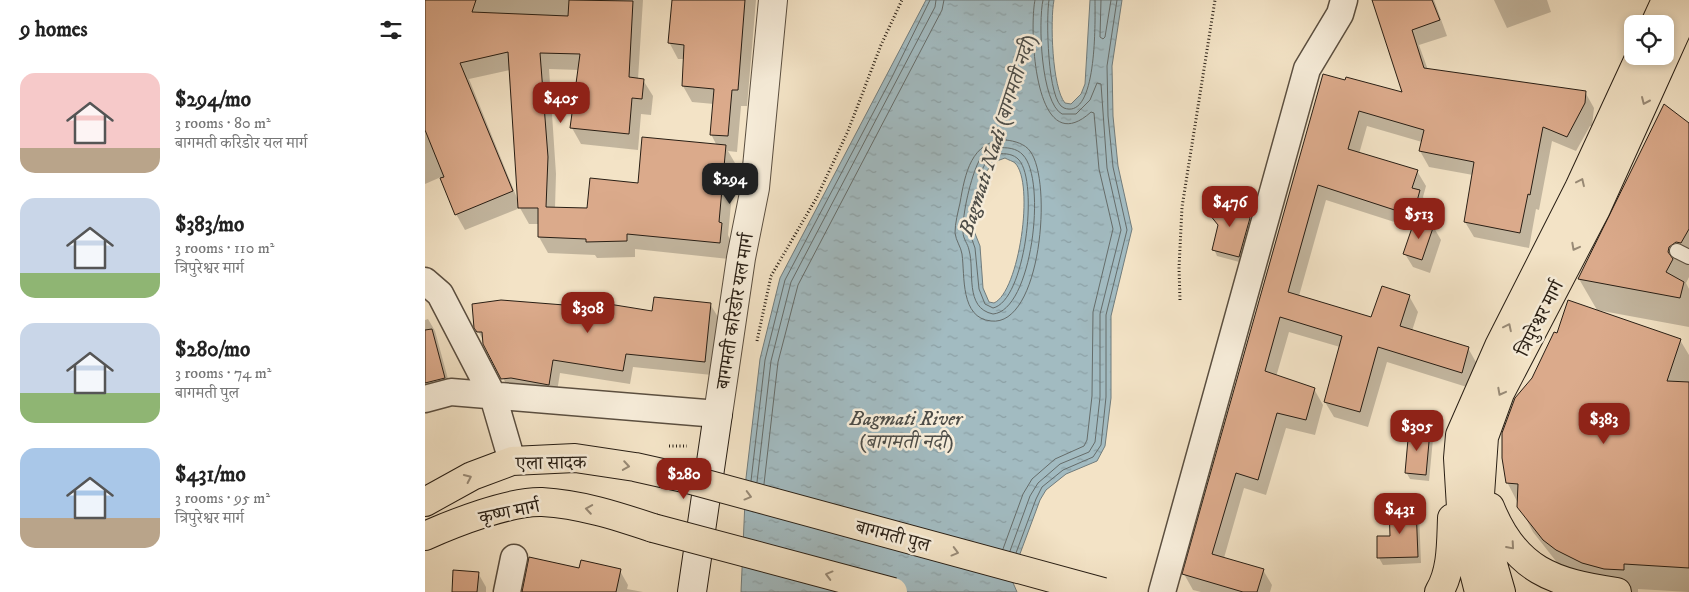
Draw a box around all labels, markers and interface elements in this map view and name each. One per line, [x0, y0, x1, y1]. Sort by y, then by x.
map controls [1624, 15, 1674, 65]
button: locate [1624, 15, 1674, 65]
icon: filters [377, 16, 405, 44]
text: 9 homes [20, 17, 88, 43]
water label: Bagmati Nadi (बागमती नदी) [954, 32, 1043, 240]
pin: $405 [531, 82, 591, 124]
text: $294/mo [175, 87, 251, 113]
text: $405 [544, 88, 578, 108]
icon: home [60, 93, 120, 153]
one-way arrow [1640, 96, 1651, 105]
text: 3 rooms · 80 m² [175, 113, 271, 133]
text: बागमती करिडोर यल मार्ग [175, 133, 307, 153]
pin: $294 [700, 162, 760, 205]
text: $294 [713, 169, 747, 189]
one-way arrow [1575, 178, 1586, 187]
pin: $476 [1200, 186, 1260, 228]
text: $476 [1213, 192, 1247, 212]
pin: $513 [1389, 198, 1449, 240]
text: $513 [1405, 204, 1433, 224]
text: $383/mo [175, 212, 244, 238]
icon: home [60, 218, 120, 278]
street label: बागमती करिडोर यल मार्ग [712, 231, 759, 392]
text: 3 rooms · 110 m² [175, 238, 274, 258]
one-way arrow [1571, 242, 1581, 251]
text: त्रिपुरेश्वर मार्ग [175, 258, 244, 278]
street label: त्रिपुरेश्वर मार्ग [1510, 276, 1570, 361]
pin: $308 [558, 292, 618, 334]
text: $308 [572, 298, 604, 318]
one-way arrow [1502, 323, 1512, 332]
text: $280/mo [175, 337, 250, 363]
icon: home [60, 343, 120, 403]
text: 3 rooms · 74 m² [175, 363, 272, 383]
text: बागमती पुल [175, 383, 239, 403]
one-way arrow [1497, 387, 1507, 396]
pin: $383 [1574, 402, 1634, 445]
water label: Bagmati River (बागमती नदी) [849, 407, 964, 455]
text: $383 [1590, 409, 1618, 429]
pin: $305 [1387, 410, 1447, 452]
text: $305 [1401, 416, 1433, 436]
street label: एला सादक [515, 451, 588, 476]
pin: $280 [654, 458, 714, 500]
one-way arrow [622, 460, 631, 470]
text: $431/mo [175, 462, 246, 488]
text: $280 [667, 464, 701, 484]
icon: home [60, 468, 120, 528]
one-way arrow [463, 474, 472, 485]
text: 3 rooms · 95 m² [175, 488, 270, 508]
one-way arrow [743, 490, 751, 500]
pin: $431 [1370, 492, 1430, 535]
street label: कृष्ण मार्ग [476, 495, 543, 530]
text: $431 [1385, 499, 1415, 519]
one-way arrow [585, 505, 594, 515]
text: त्रिपुरेश्वर मार्ग [175, 508, 244, 528]
street label: बागमती पुल [852, 515, 934, 558]
one-way arrow [1506, 541, 1515, 550]
one-way arrow [951, 546, 960, 557]
one-way arrow [824, 570, 833, 581]

